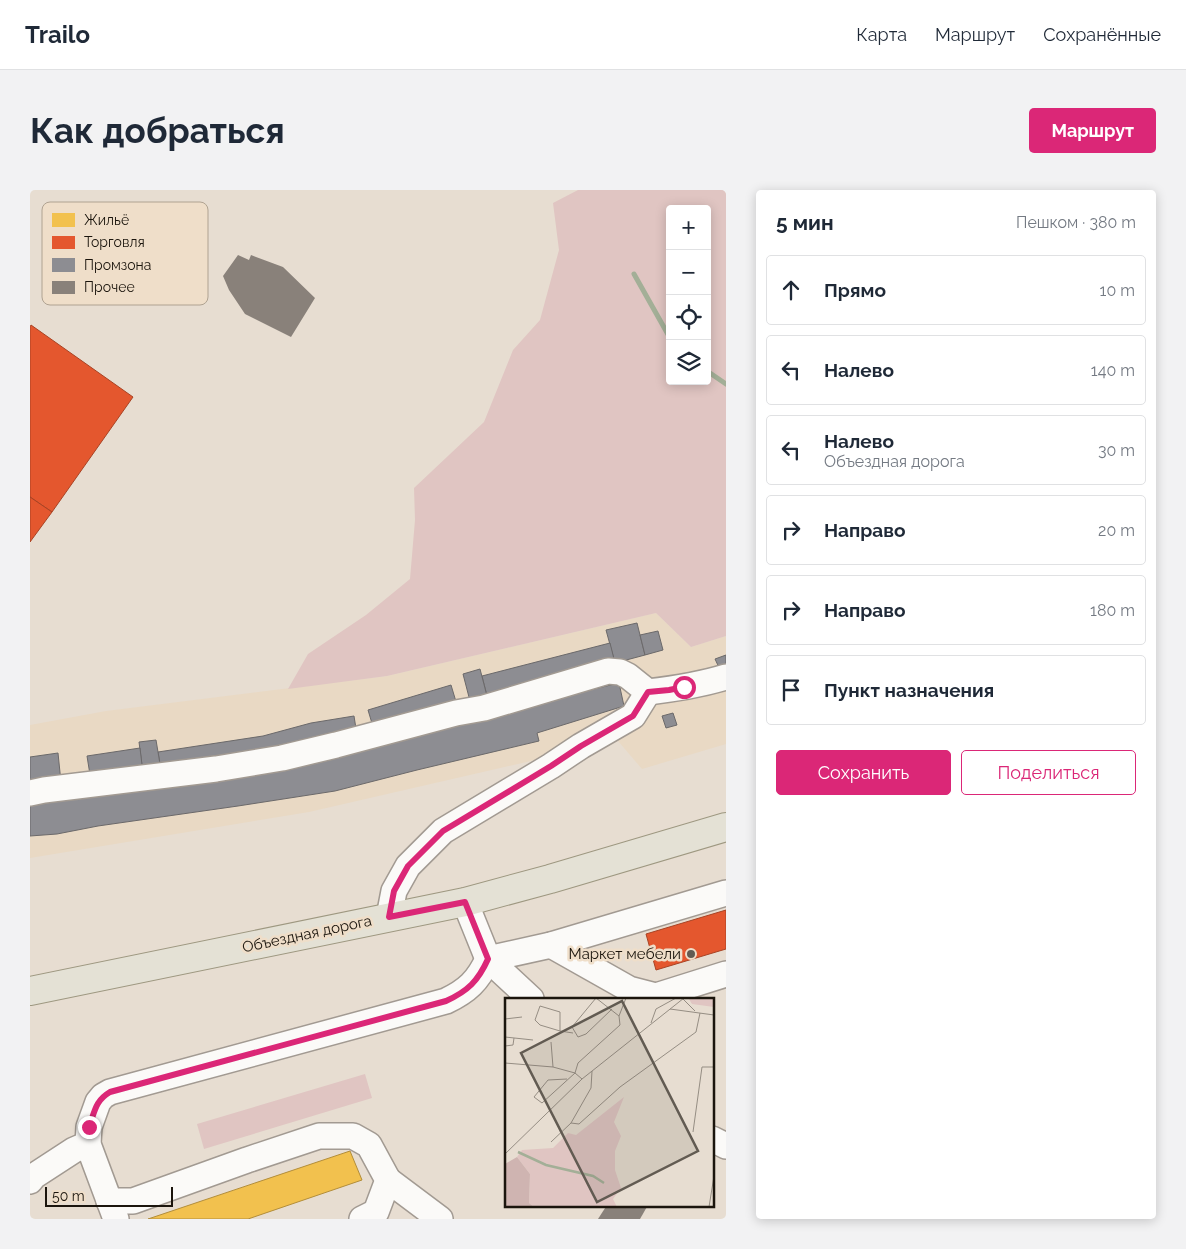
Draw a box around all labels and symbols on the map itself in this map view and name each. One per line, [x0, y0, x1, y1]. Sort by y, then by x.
legend [42, 202, 208, 305]
text: Жильё [84, 212, 129, 228]
text: Торговля [84, 234, 145, 250]
text: Промзона [84, 257, 151, 273]
text: Прочее [84, 279, 135, 295]
route start [673, 676, 696, 699]
street label: Объездная дорога [241, 911, 373, 957]
place label: Маркет мебели [569, 945, 681, 963]
marker: Маркет мебели [685, 948, 697, 960]
inset map [505, 998, 714, 1206]
route end [78, 1116, 101, 1139]
scale bar [45, 1184, 172, 1207]

